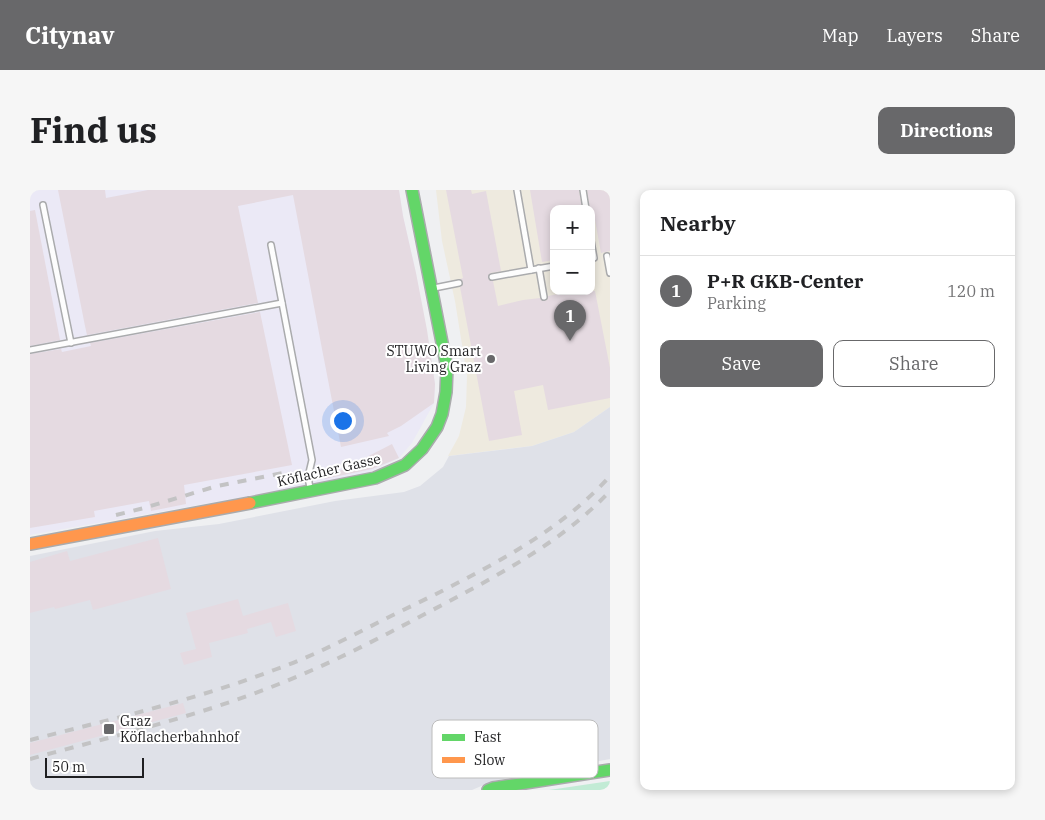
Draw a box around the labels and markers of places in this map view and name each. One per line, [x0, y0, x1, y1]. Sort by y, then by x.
pin: 1 [554, 300, 586, 341]
place label: STUWO Smart Living Graz [386, 342, 481, 376]
marker: STUWO Smart Living Graz [485, 353, 497, 365]
place label: Graz Köflacherbahnhof [120, 712, 240, 746]
marker: Graz Köflacherbahnhof [102, 722, 116, 736]

